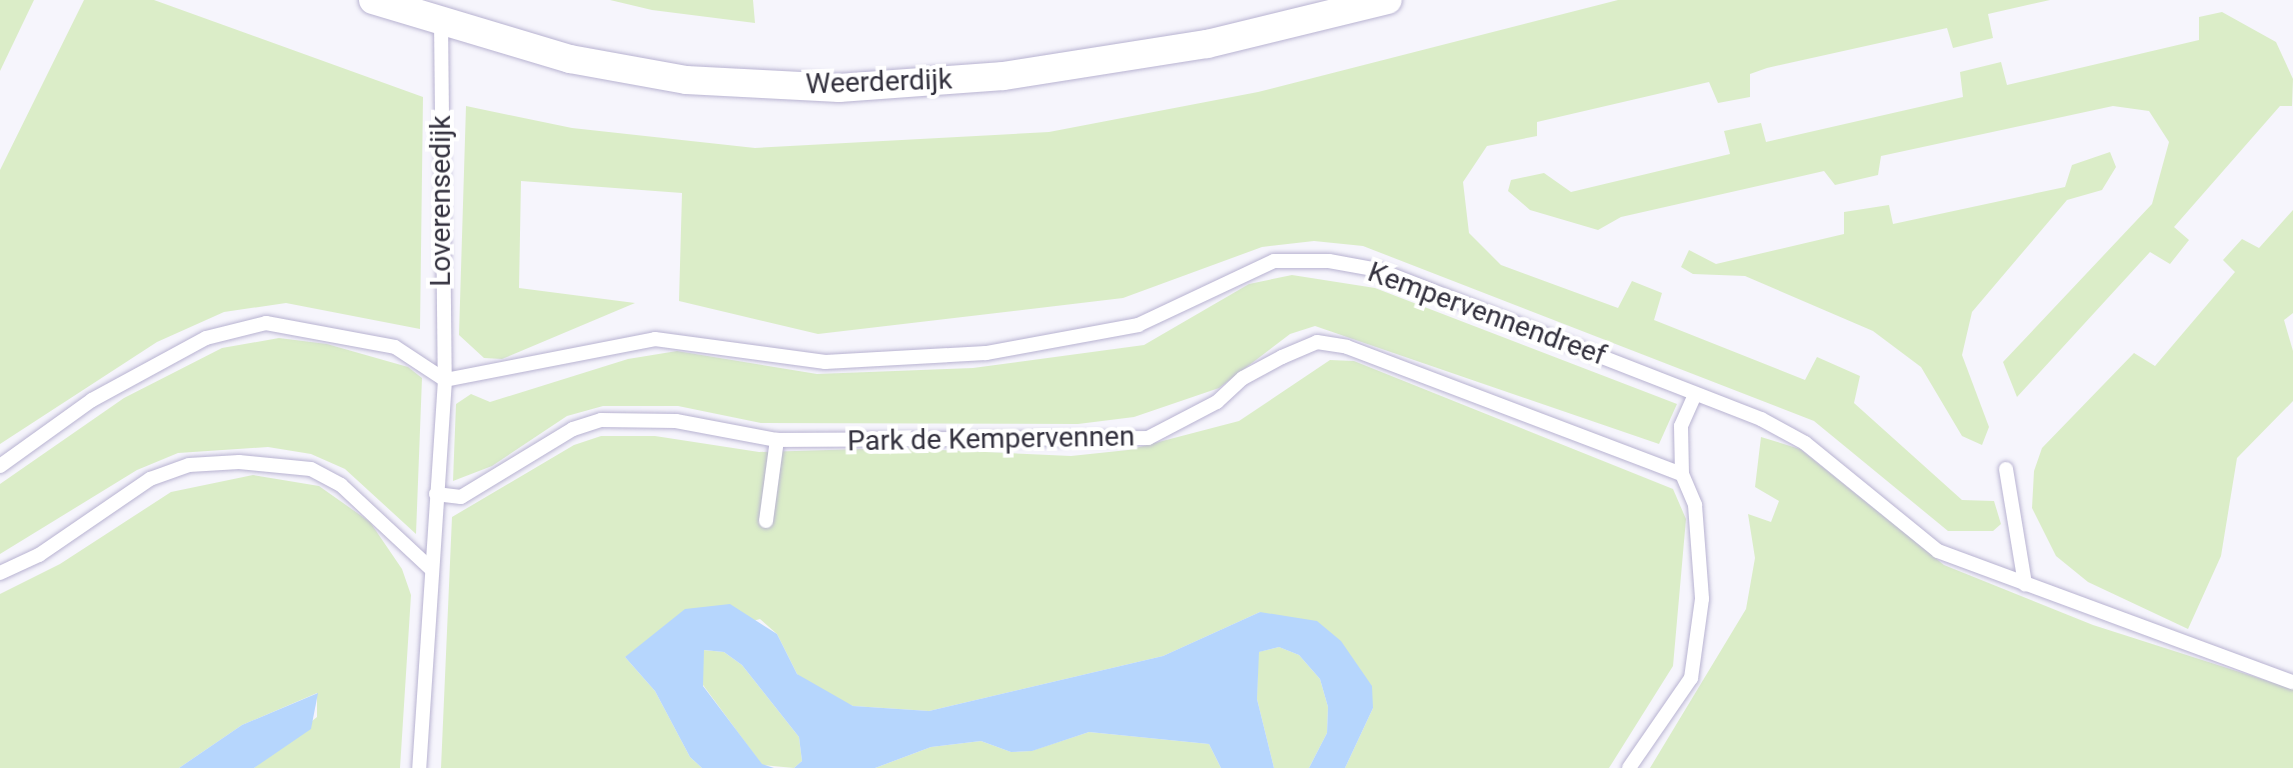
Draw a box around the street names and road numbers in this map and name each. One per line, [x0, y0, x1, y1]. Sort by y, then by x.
street label: Weerderdijk [805, 63, 953, 101]
street label: Loverensedijk [424, 115, 458, 287]
street label: Kempervennendreef [1363, 255, 1611, 373]
street label: Park de Kempervennen [847, 420, 1135, 458]

